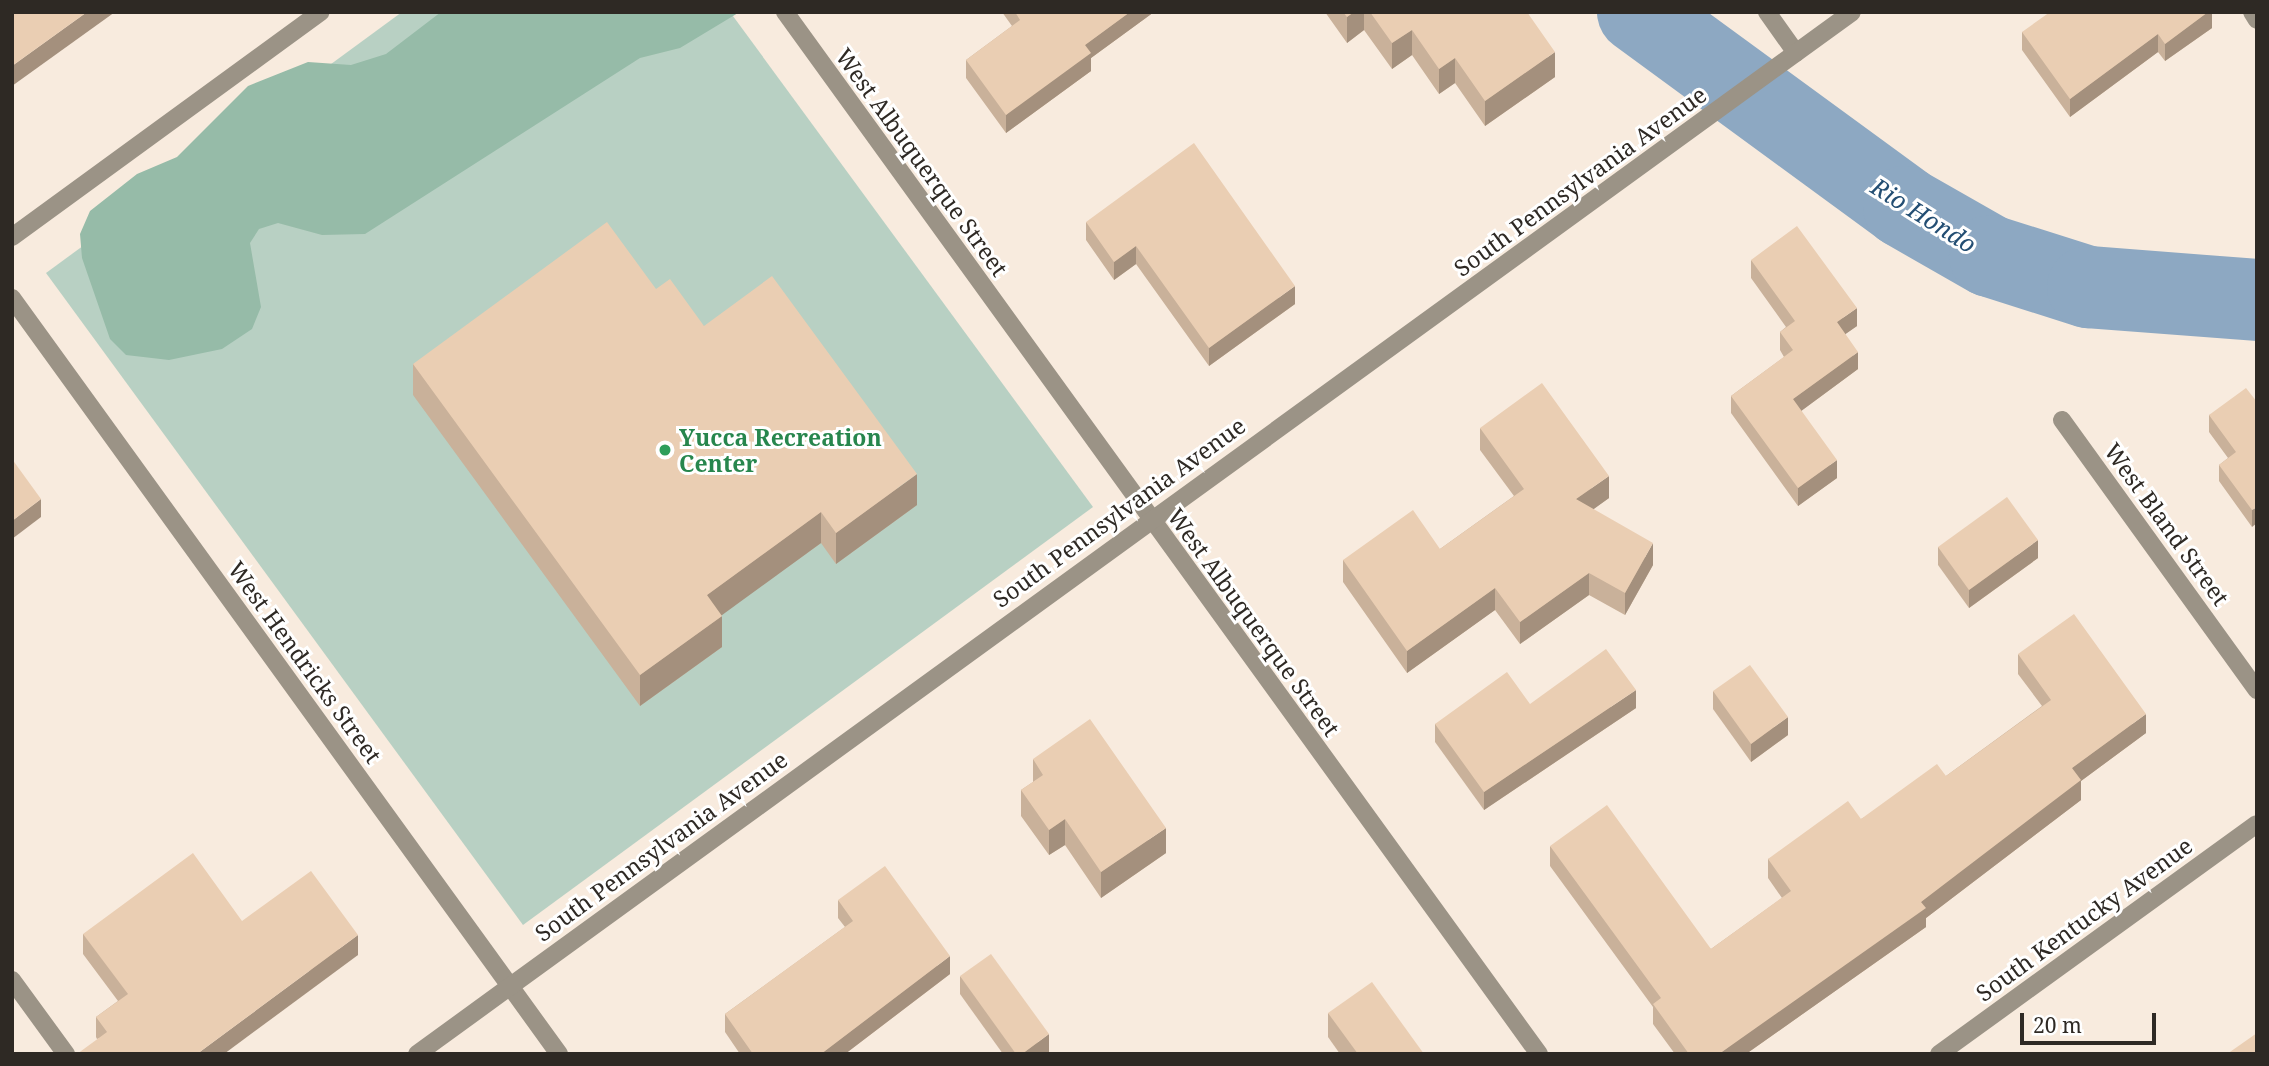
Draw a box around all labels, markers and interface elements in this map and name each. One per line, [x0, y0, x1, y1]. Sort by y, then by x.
street label: West Albuquerque Street [830, 43, 1014, 281]
street label: South Pennsylvania Avenue [1449, 80, 1711, 282]
water label: Rio Hondo [1866, 171, 1982, 259]
street label: South Pennsylvania Avenue [988, 411, 1250, 613]
place label: Yucca Recreation Center [679, 423, 882, 477]
street label: West Bland Street [2099, 438, 2235, 610]
marker: Yucca Recreation Center [657, 442, 673, 458]
street label: West Albuquerque Street [1162, 503, 1346, 741]
street label: West Hendricks Street [223, 556, 387, 768]
street label: South Pennsylvania Avenue [530, 745, 792, 947]
street label: South Kentucky Avenue [1971, 831, 2197, 1007]
scale bar [2024, 1000, 2160, 1044]
text: 20 m [2033, 1011, 2082, 1039]

